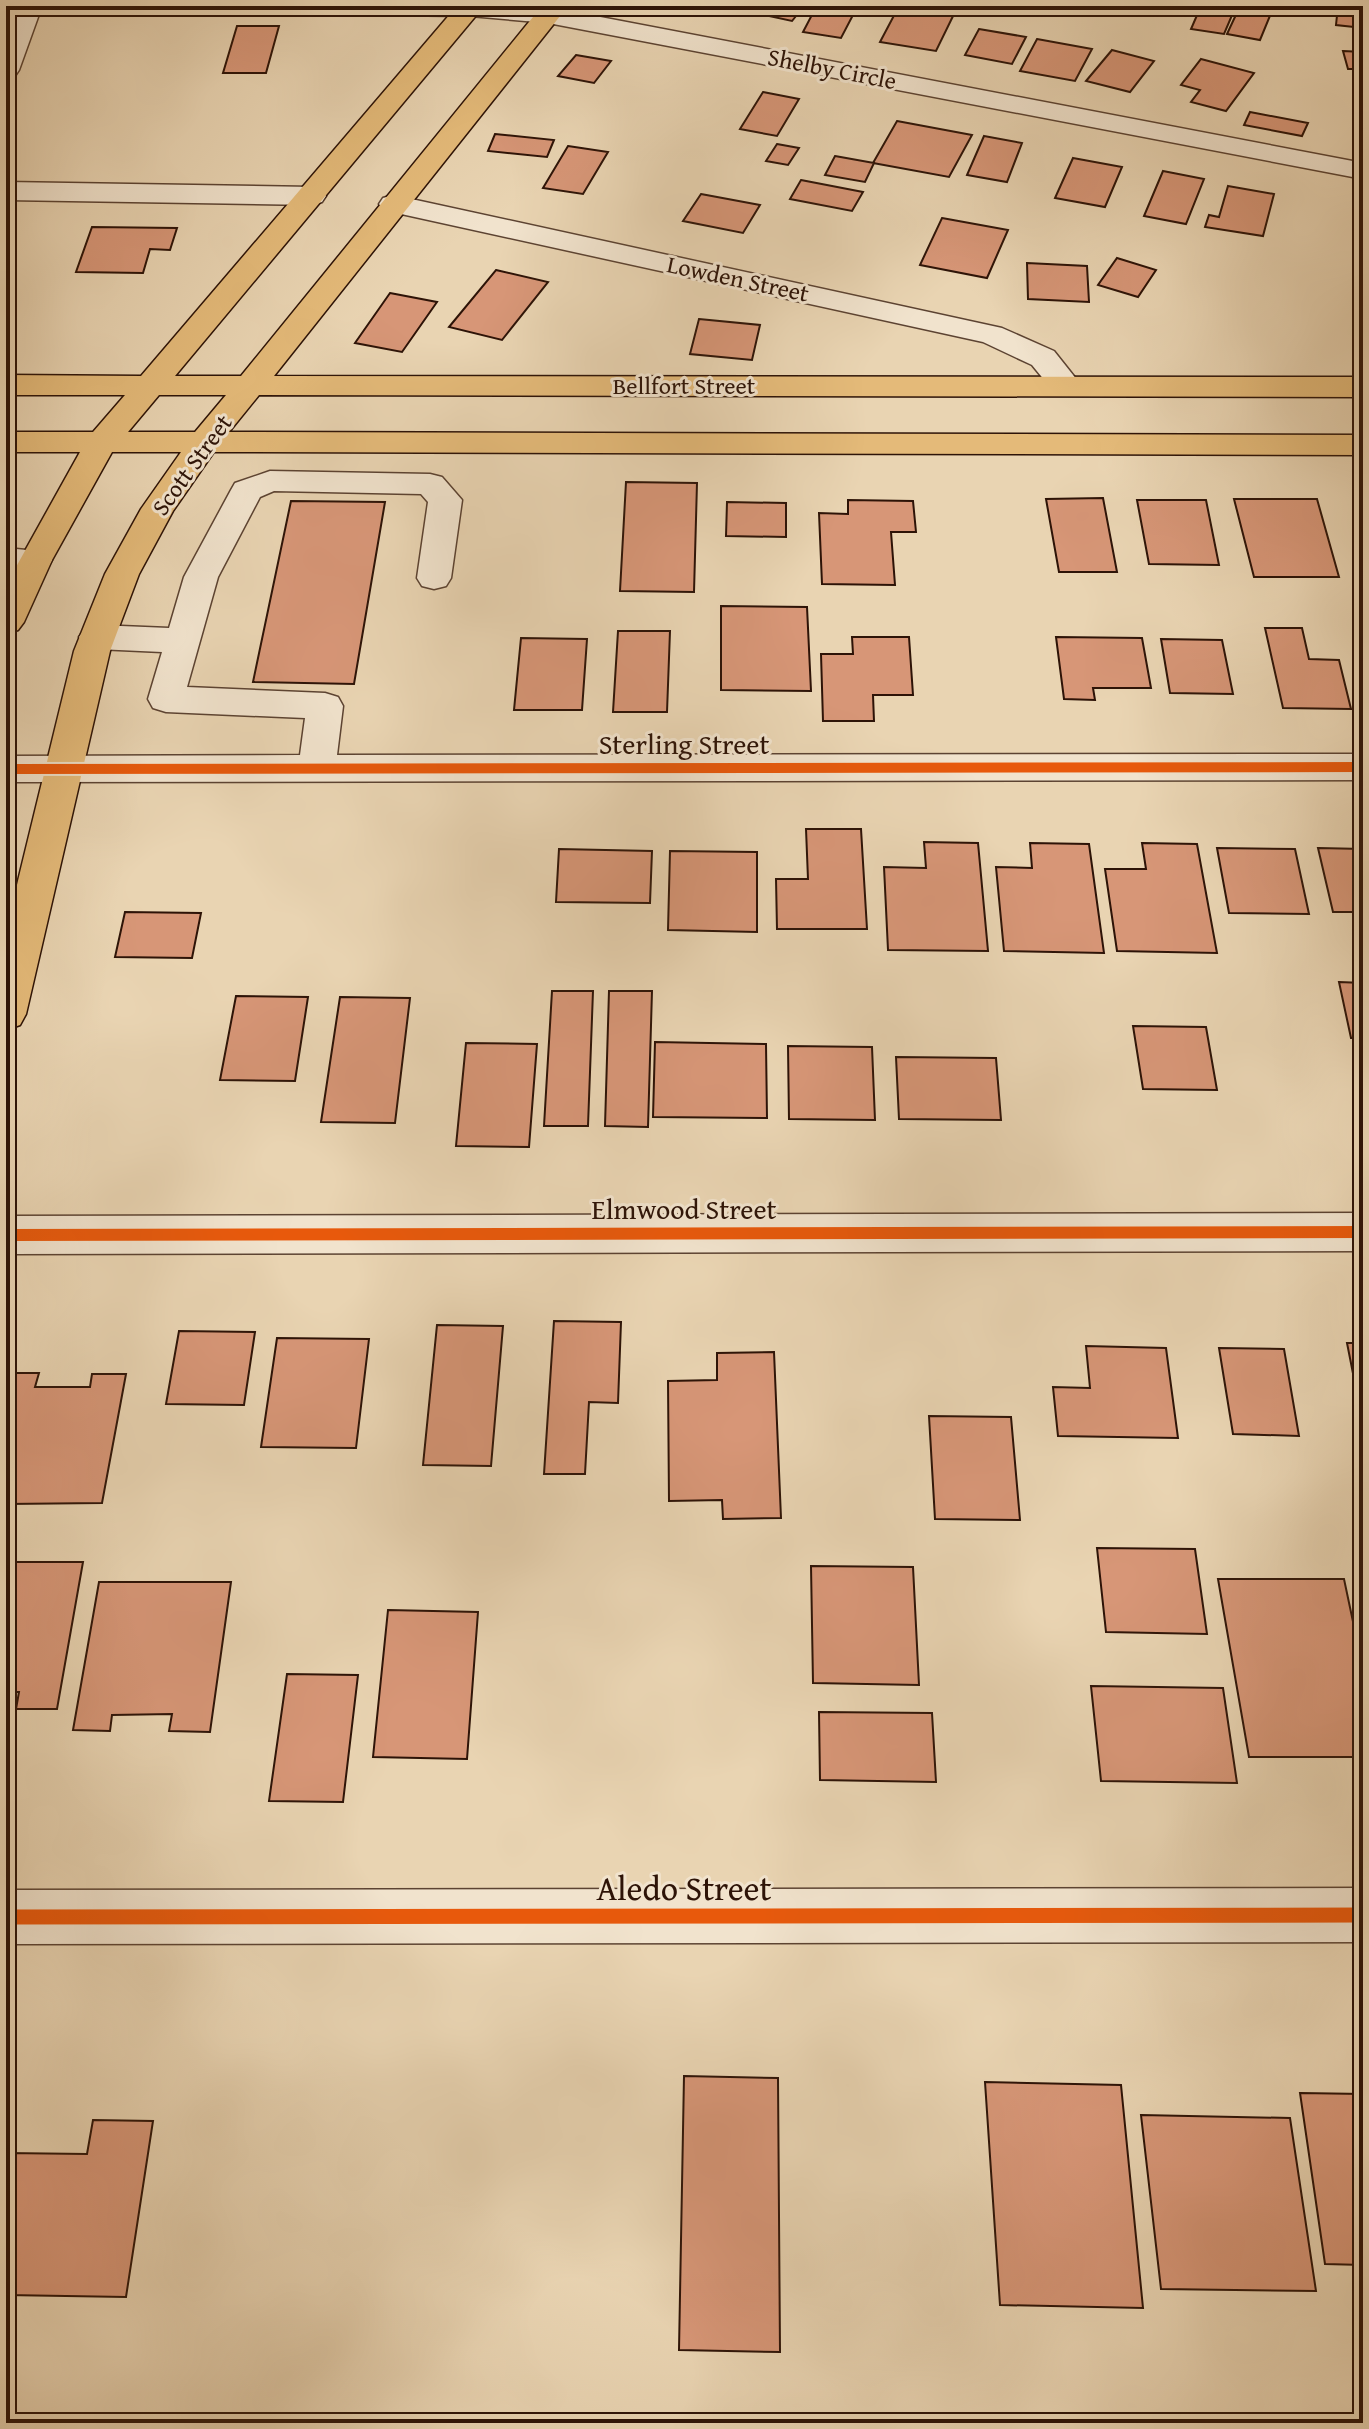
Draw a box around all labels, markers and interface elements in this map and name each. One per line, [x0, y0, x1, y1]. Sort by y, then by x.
street label: Shelby Circle [765, 39, 899, 98]
street label: Lowden Street [664, 246, 813, 311]
street label: Bellfort Street [613, 368, 756, 403]
street label: Scott Street [143, 406, 241, 523]
street label: Sterling Street [599, 723, 769, 764]
street label: Elmwood Street [592, 1188, 777, 1229]
street label: Aledo Street [596, 1863, 772, 1912]

